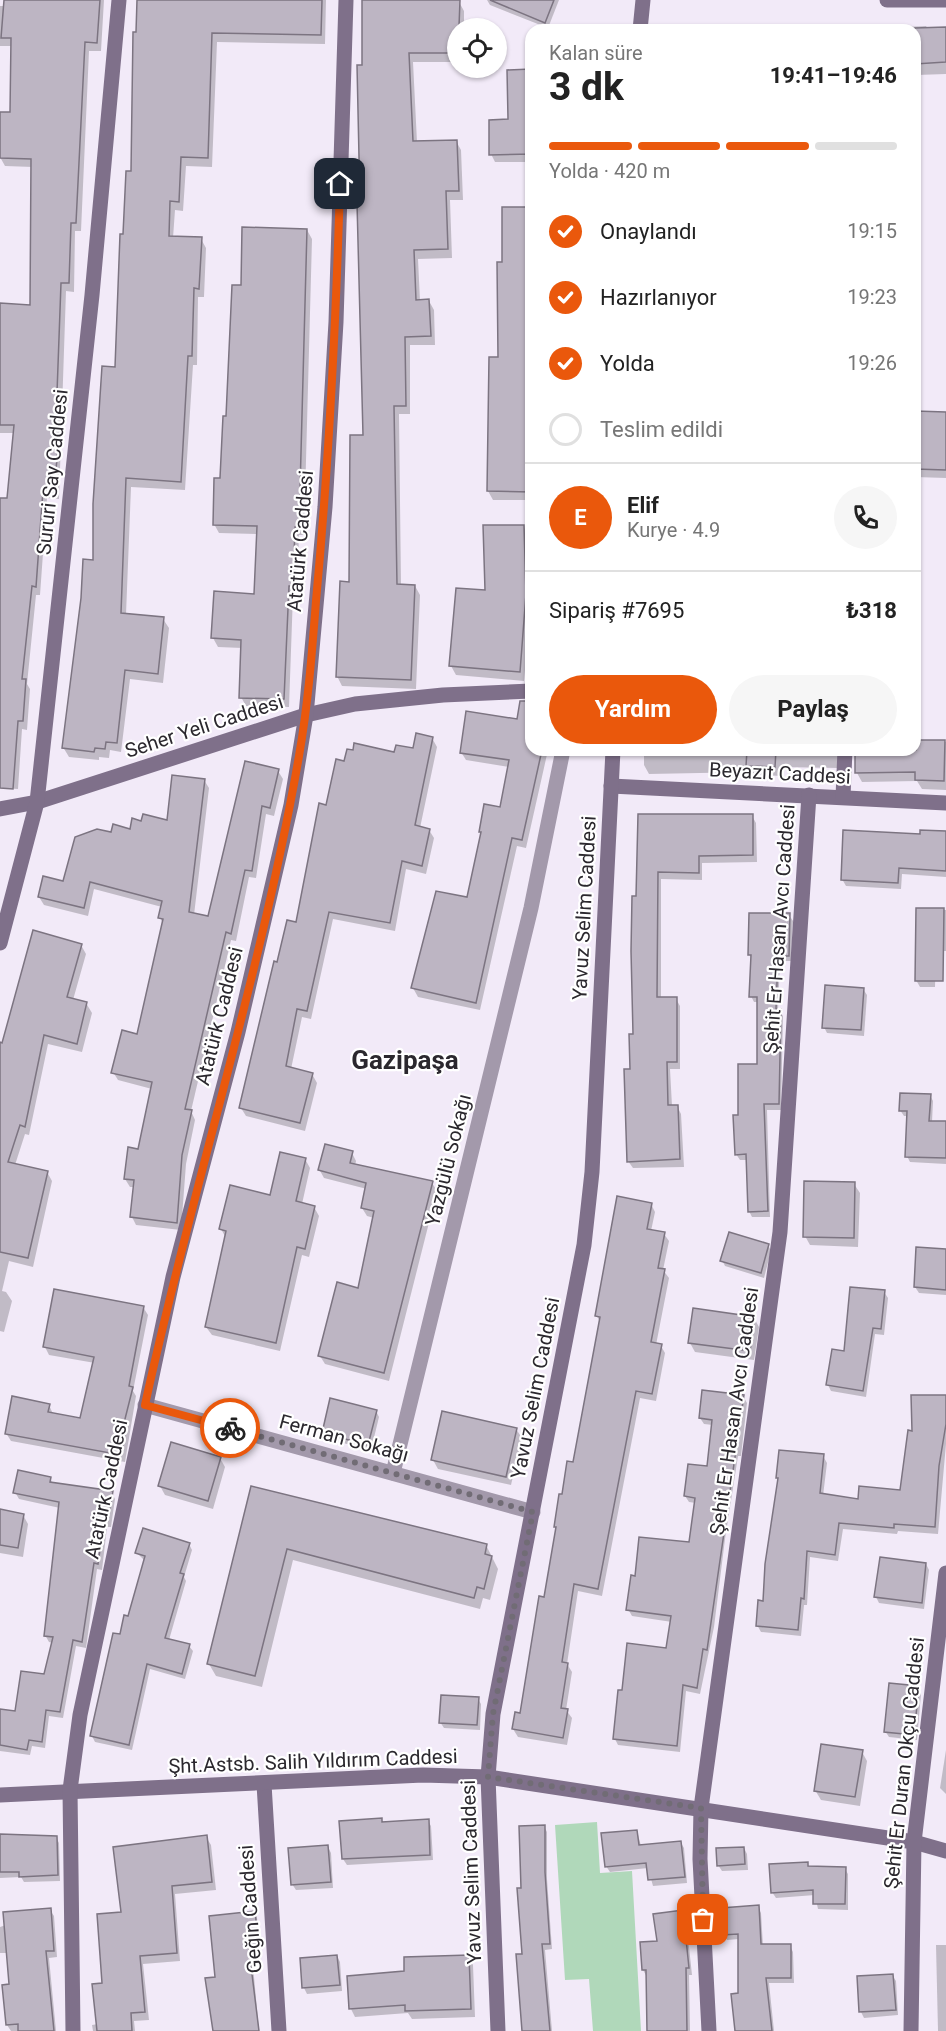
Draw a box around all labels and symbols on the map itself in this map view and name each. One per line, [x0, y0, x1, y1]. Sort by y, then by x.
pin [314, 158, 365, 209]
street label: Sururi Say Caddesi [31, 388, 73, 556]
street label: Atatürk Caddesi [282, 469, 318, 613]
street label: Seher Yeli Caddesi [122, 689, 286, 763]
street label: Beyazıt Caddesi [709, 757, 851, 789]
street label: Şehit Er Hasan Avcı Caddesi [758, 803, 800, 1055]
street label: Yavuz Selim Caddesi [567, 815, 601, 1001]
street label: Atatürk Caddesi [190, 944, 248, 1088]
district label: Gazipaşa [351, 1045, 459, 1075]
street label: Yazgülü Sokağı [420, 1091, 476, 1229]
street label: Şehit Er Hasan Avcı Caddesi [705, 1286, 763, 1536]
street label: Yavuz Selim Caddesi [506, 1295, 564, 1481]
courier [200, 1398, 260, 1458]
street label: Ferman Sokağı [277, 1409, 411, 1467]
street label: Atatürk Caddesi [80, 1417, 132, 1561]
street label: Şehit Er Duran Okçu Caddesi [879, 1636, 929, 1890]
street label: Şht.Astsb. Salih Yıldırım Caddesi [168, 1744, 458, 1778]
street label: Yavuz Selim Caddesi [456, 1779, 486, 1965]
street label: Geğin Caddesi [234, 1844, 266, 1974]
pin [677, 1894, 728, 1945]

